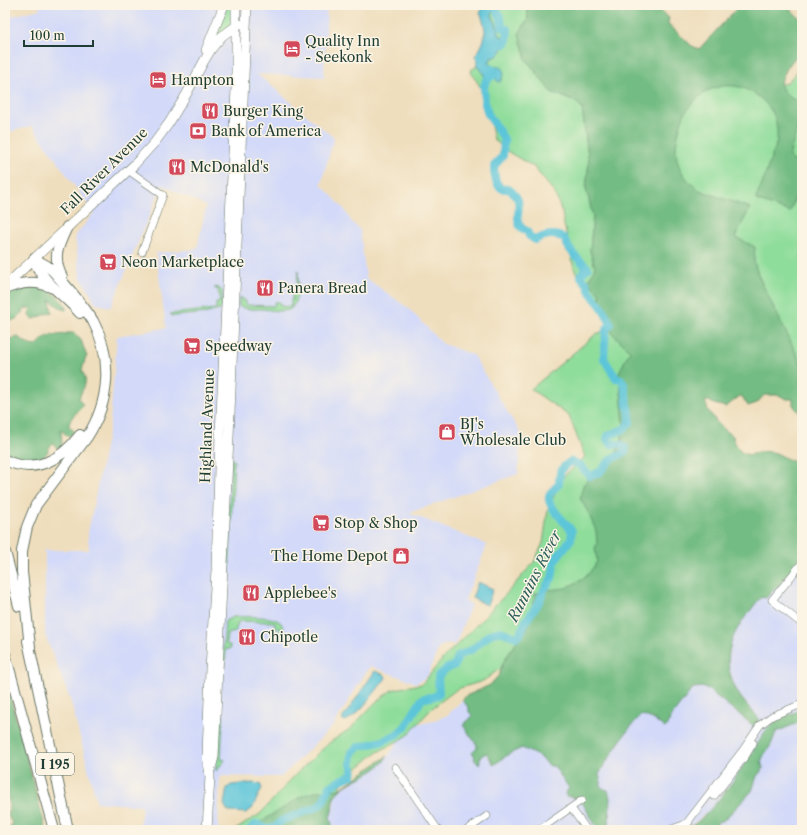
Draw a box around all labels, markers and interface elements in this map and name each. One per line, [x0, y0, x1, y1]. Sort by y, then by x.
scale bar [24, 22, 93, 48]
text: 100 m [30, 28, 65, 43]
place label: Quality Inn - Seekonk [305, 32, 380, 66]
hotel icon: Quality Inn - Seekonk [282, 39, 302, 59]
hotel icon: Hampton [148, 70, 168, 90]
place label: Hampton [171, 71, 234, 89]
restaurant icon: Burger King [200, 101, 220, 121]
place label: Burger King [223, 102, 304, 120]
bank icon: Bank of America [188, 121, 208, 141]
place label: Bank of America [211, 122, 322, 140]
street label: Fall River Avenue [57, 124, 151, 218]
restaurant icon: McDonald's [167, 157, 187, 177]
place label: McDonald's [190, 158, 269, 176]
supermarket icon: Neon Marketplace [98, 252, 118, 272]
place label: Neon Marketplace [121, 253, 244, 271]
restaurant icon: Panera Bread [255, 278, 275, 298]
place label: Panera Bread [278, 279, 367, 297]
supermarket icon: Speedway [182, 336, 202, 356]
place label: Speedway [205, 337, 272, 355]
street label: Highland Avenue [196, 368, 218, 483]
place label: BJ's Wholesale Club [459, 415, 566, 449]
shop icon: BJ's Wholesale Club [437, 422, 457, 442]
supermarket icon: Stop & Shop [311, 513, 331, 533]
place label: Stop & Shop [334, 514, 418, 532]
water label: Runnins River [502, 526, 566, 626]
shop icon: The Home Depot [391, 546, 411, 566]
place label: The Home Depot [271, 547, 388, 565]
restaurant icon: Applebee's [241, 583, 261, 603]
place label: Applebee's [263, 584, 337, 602]
restaurant icon: Chipotle [237, 627, 257, 647]
place label: Chipotle [260, 628, 318, 646]
road number: I 195 [36, 753, 74, 775]

